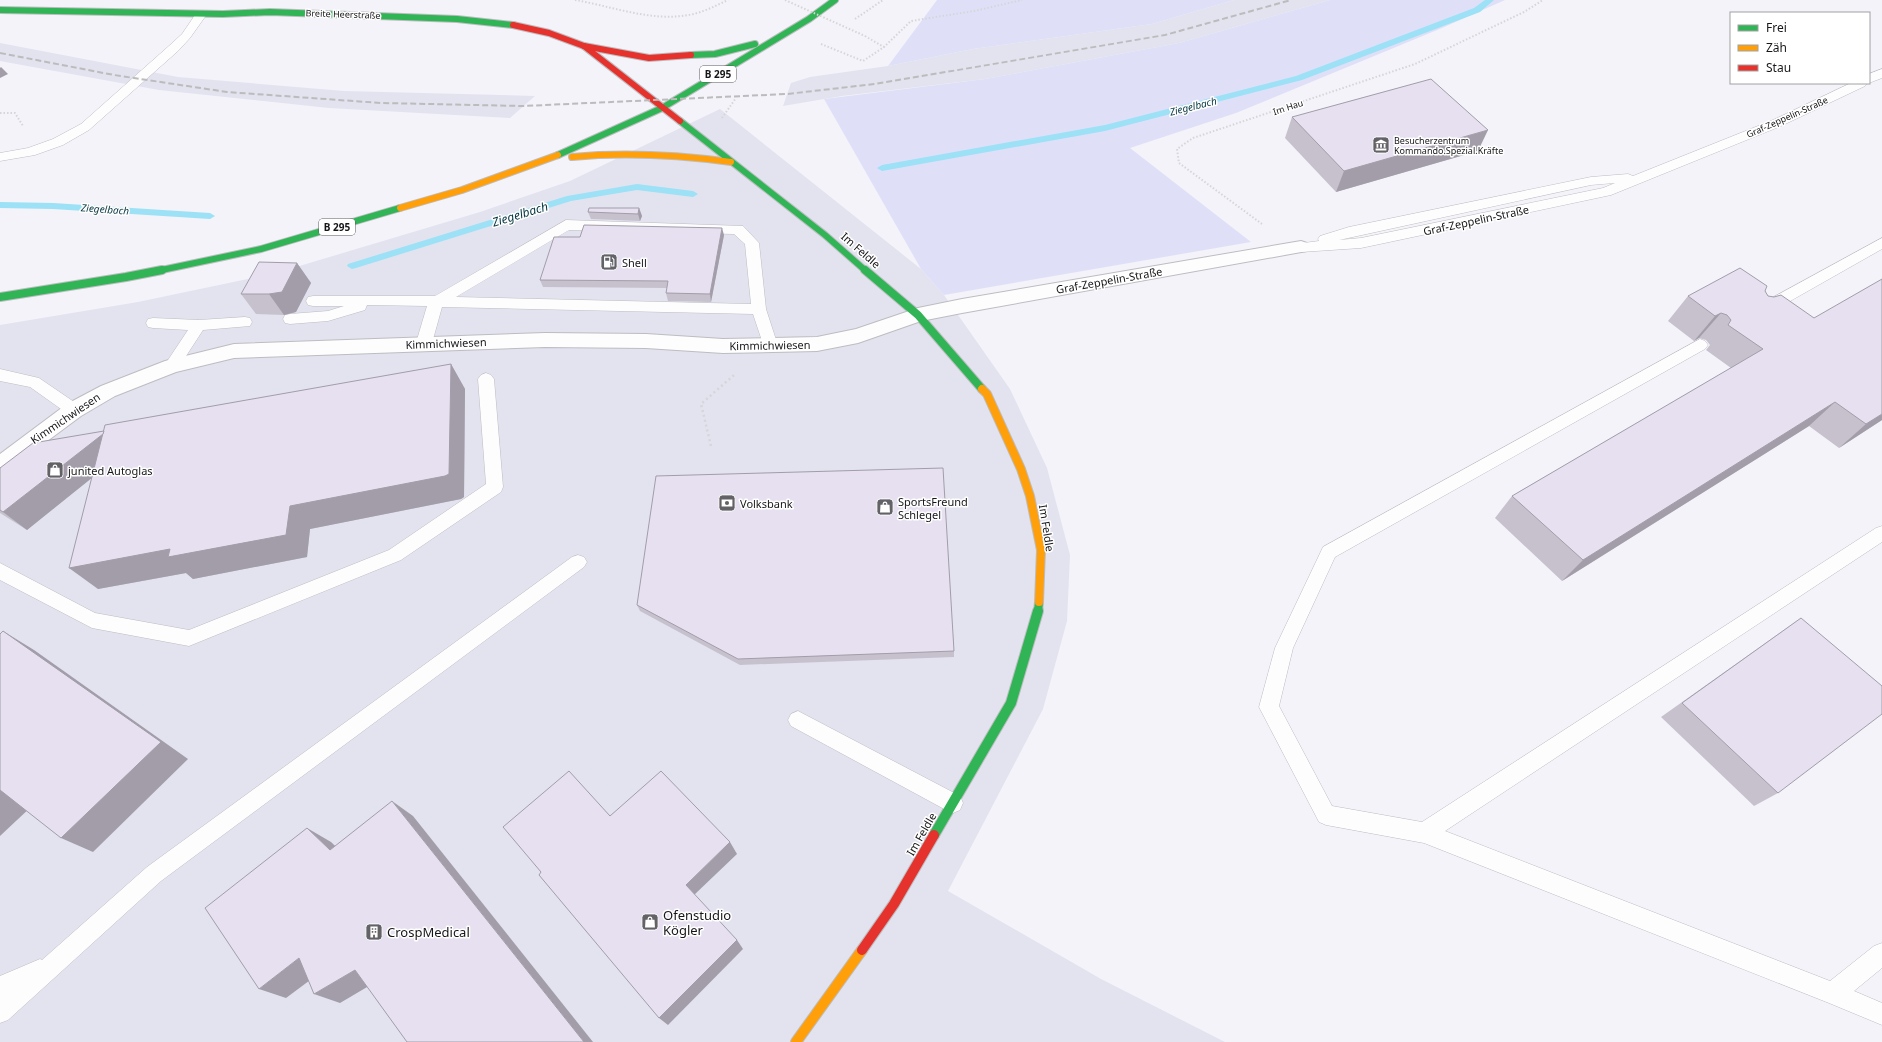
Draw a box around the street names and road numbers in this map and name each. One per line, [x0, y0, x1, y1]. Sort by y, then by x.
street label: Breite Heerstraße [305, 6, 381, 22]
road number: B 295 [700, 66, 736, 82]
street label: Graf-Zeppelin-Straße [1744, 93, 1830, 141]
street label: Im Hau [1271, 96, 1305, 118]
street label: Graf-Zeppelin-Straße [1422, 201, 1530, 239]
road number: B 295 [319, 219, 355, 235]
street label: Im Feldle [838, 229, 884, 271]
street label: Graf-Zeppelin-Straße [1055, 263, 1163, 297]
street label: Kimmichwiesen [405, 334, 487, 352]
street label: Kimmichwiesen [729, 337, 811, 353]
street label: Kimmichwiesen [27, 389, 103, 447]
street label: Im Feldle [1036, 503, 1058, 553]
street label: Im Feldle [903, 810, 939, 858]

